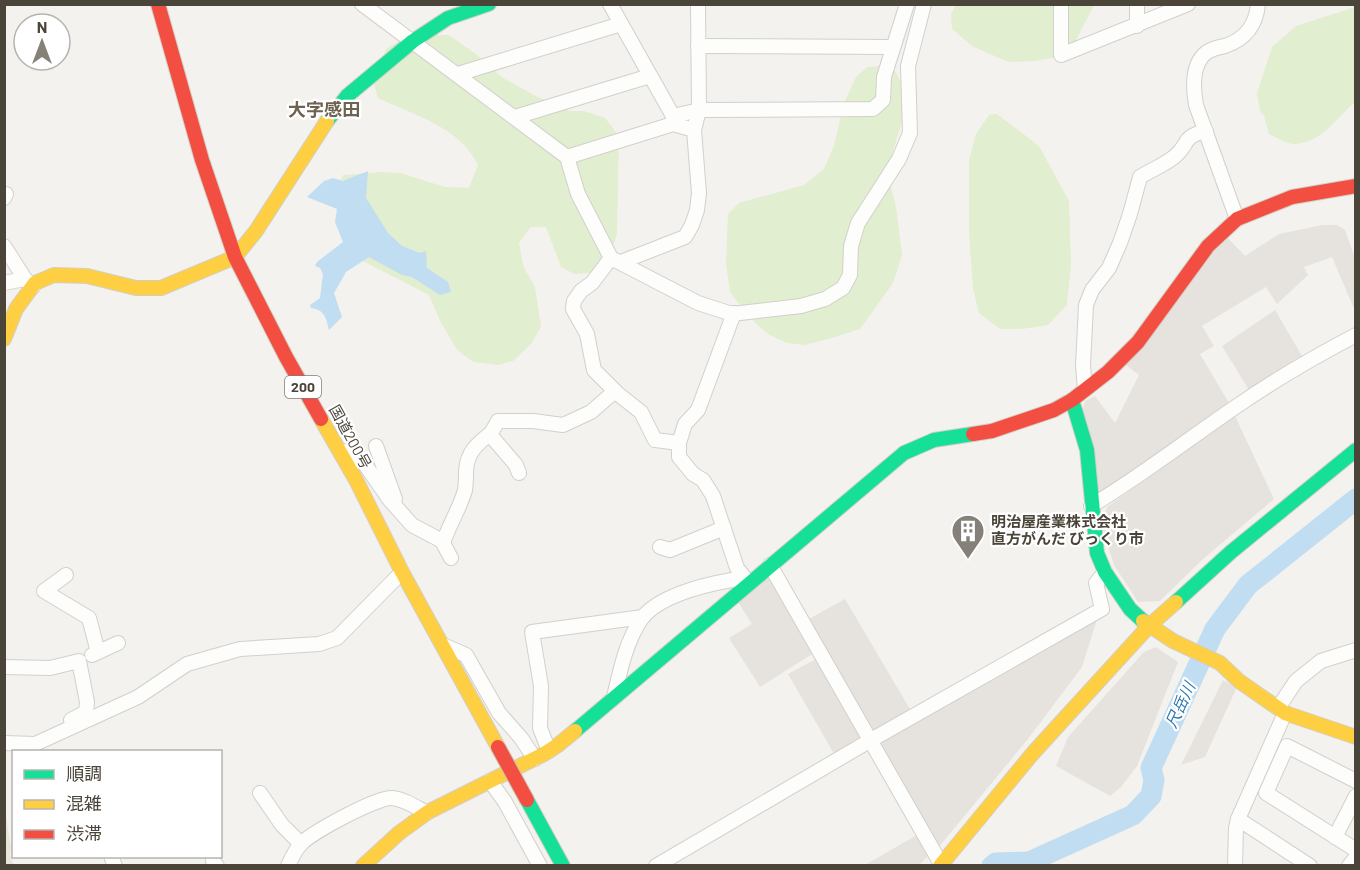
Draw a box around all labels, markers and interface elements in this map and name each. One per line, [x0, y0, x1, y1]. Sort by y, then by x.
north arrow [12, 12, 72, 72]
text: N [37, 17, 47, 36]
district label: 大字感田 [288, 98, 360, 120]
road number: 200 [285, 376, 321, 398]
street label: 国道200号 [326, 402, 376, 471]
place label: 明治屋産業株式会社 直方がんだ びっくり市 [991, 512, 1144, 547]
building icon: 明治屋産業株式会社 直方がんだ びっくり市 [950, 513, 986, 560]
water label: 尺岳川 [1161, 677, 1199, 731]
legend [12, 750, 222, 858]
text: 順調 [66, 762, 102, 784]
text: 混雑 [66, 792, 102, 814]
text: 渋滞 [66, 822, 102, 844]

